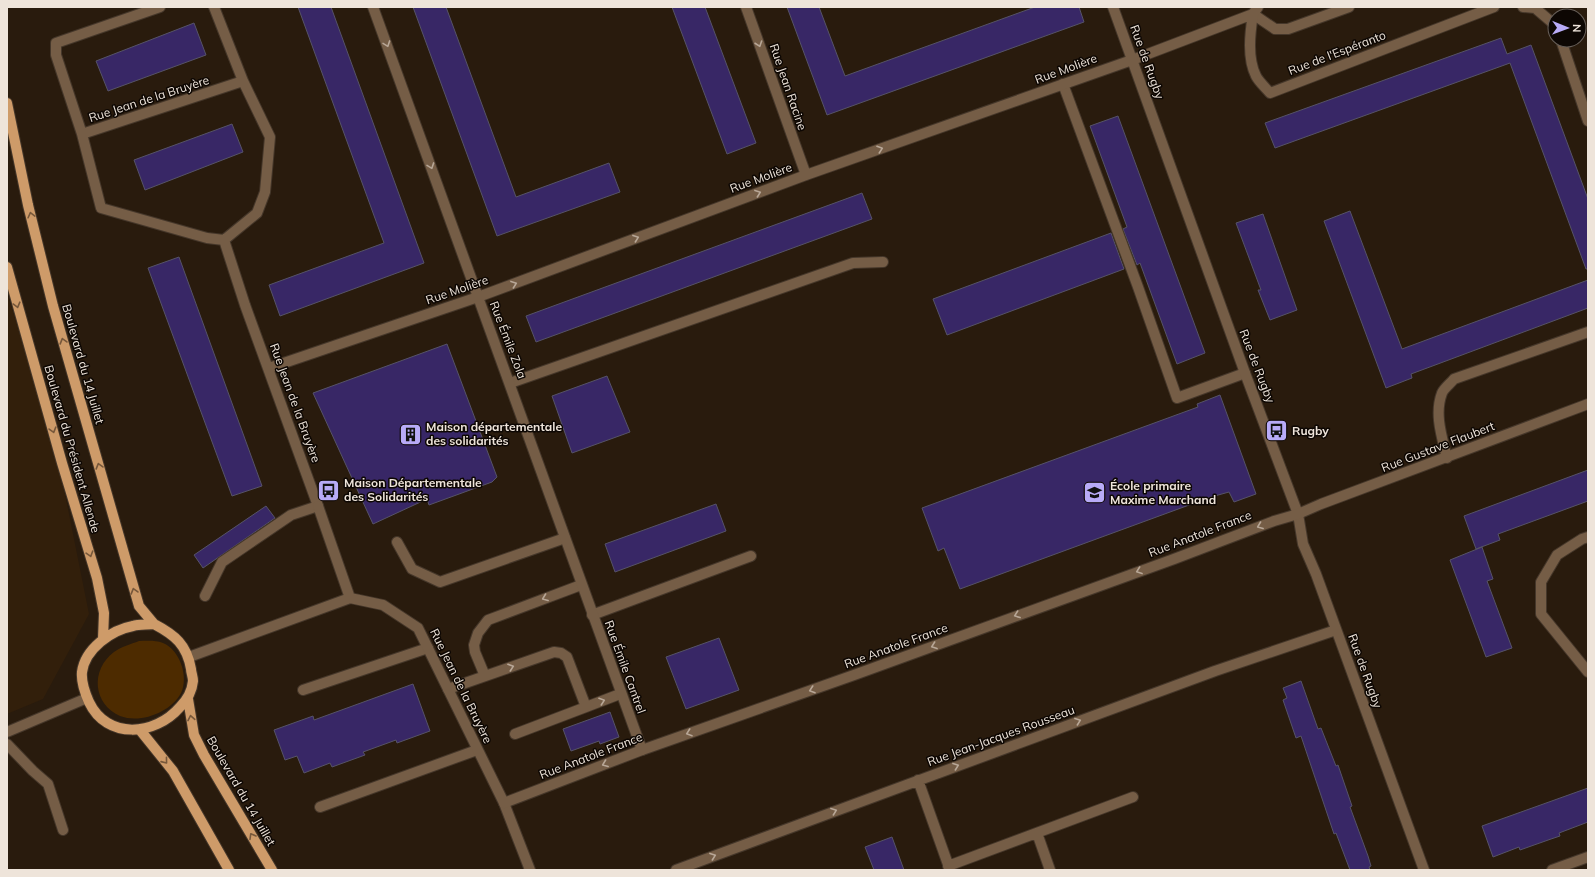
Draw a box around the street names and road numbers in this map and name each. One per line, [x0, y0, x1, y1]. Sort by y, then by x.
street label: Rue de Rugby [1127, 23, 1168, 101]
street label: Rue de l'Espéranto [1286, 27, 1388, 78]
street label: Rue Jean Racine [767, 42, 810, 132]
street label: Rue Molière [1033, 50, 1099, 87]
street label: Rue Jean de la Bruyère [87, 72, 211, 125]
street label: Rue Molière [728, 159, 794, 196]
street label: Rue Molière [424, 272, 490, 307]
street label: Rue Émile Zola [487, 299, 530, 381]
street label: Boulevard du 14 Juillet [59, 302, 108, 426]
street label: Rue de Rugby [1237, 327, 1279, 405]
street label: Rue Jean de la Bruyère [267, 341, 324, 465]
street label: Boulevard du Président Allende [41, 363, 104, 534]
street label: Rue Gustave Flaubert [1379, 418, 1497, 475]
street label: Rue Anatole France [1146, 507, 1253, 560]
street label: Rue Émile Cantrel [602, 618, 649, 715]
street label: Rue Anatole France [842, 620, 950, 671]
street label: Rue Jean de la Bruyère [427, 626, 496, 746]
street label: Rue de Rugby [1345, 632, 1386, 710]
street label: Rue Jean-Jacques Rousseau [925, 702, 1077, 769]
street label: Rue Anatole France [537, 729, 644, 782]
street label: Boulevard du 14 Juillet [204, 733, 279, 848]

